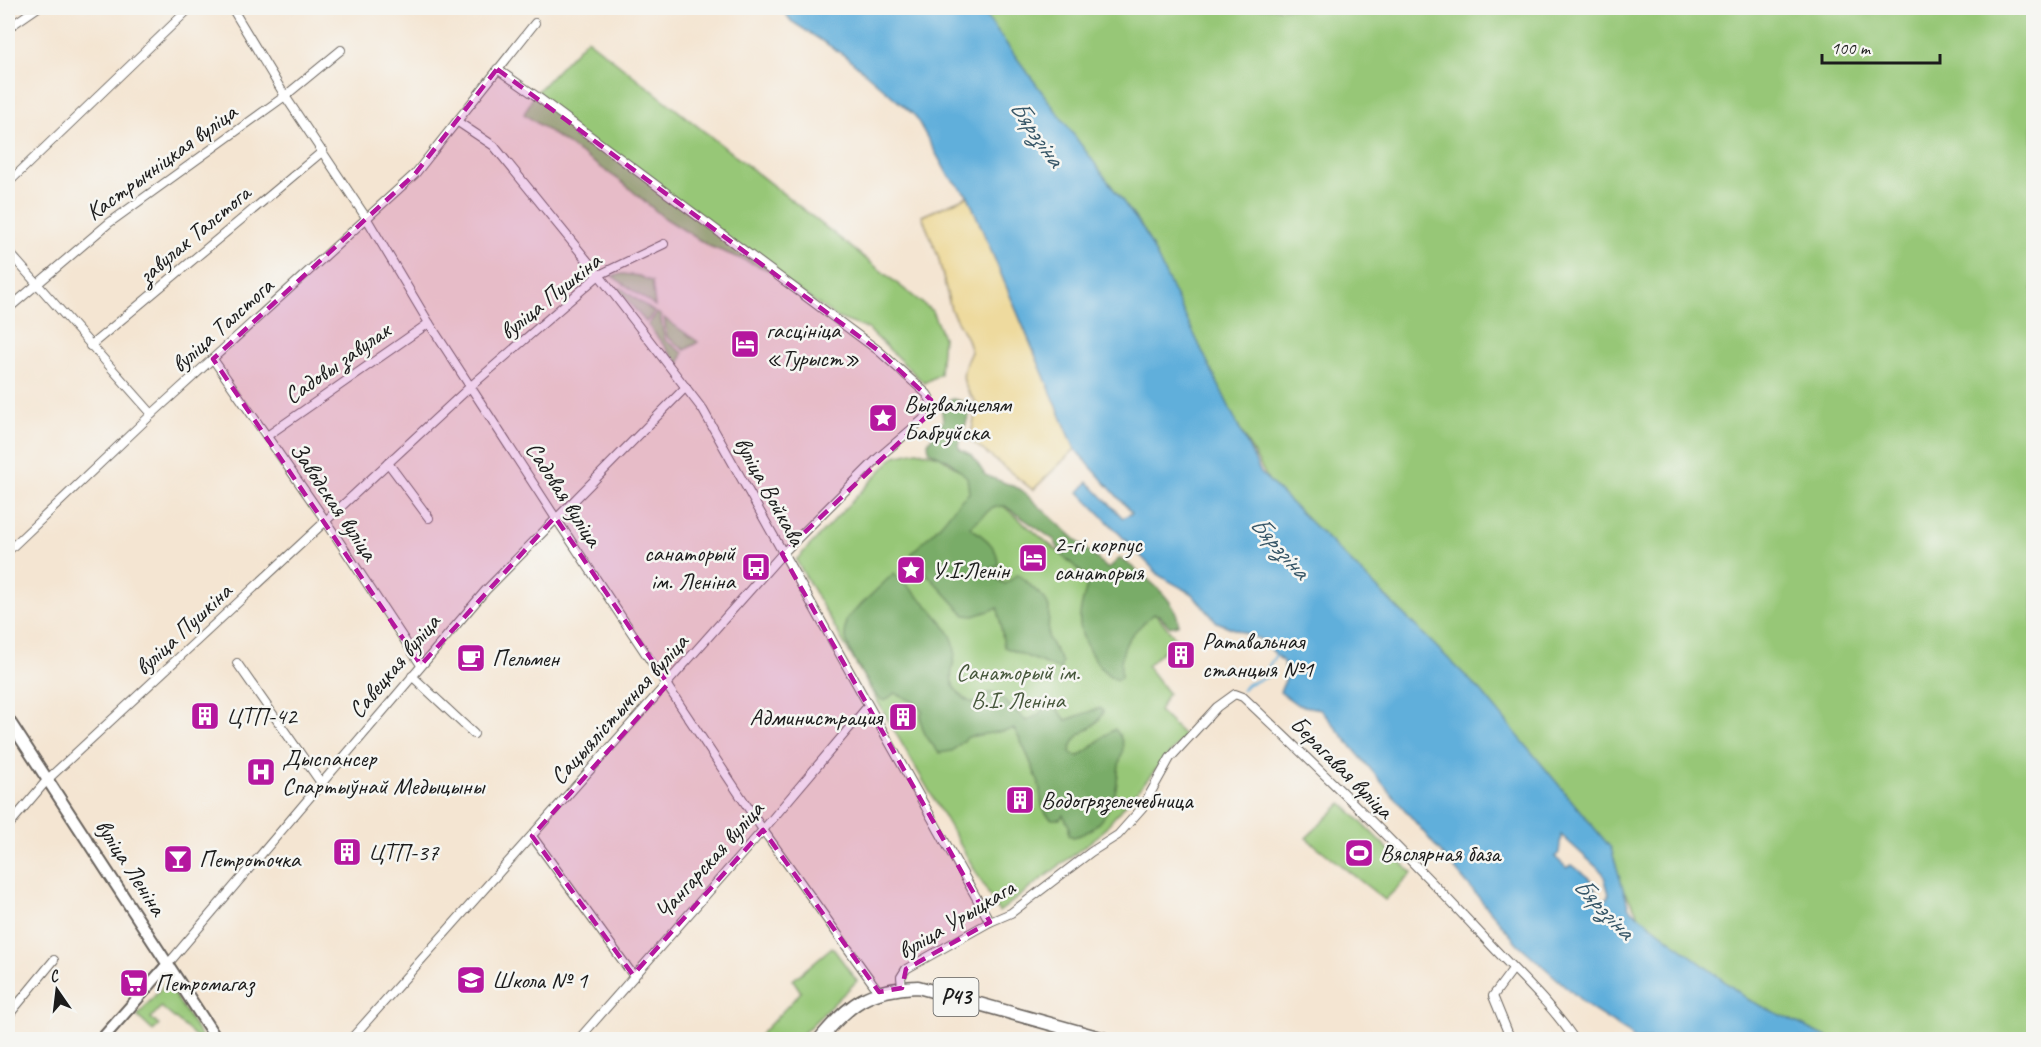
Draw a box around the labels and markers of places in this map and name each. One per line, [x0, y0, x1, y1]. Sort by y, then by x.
place label: гасцініца «Турыст» [766, 315, 860, 373]
hotel icon: гасцініца «Турыст» [729, 328, 761, 360]
place label: Вызваліцелям Бабруйска [904, 389, 1012, 447]
place icon: Вызваліцелям Бабруйска [867, 402, 899, 434]
place label: 2-гі корпус санаторыя [1054, 529, 1145, 587]
place label: санаторый ім. Леніна [644, 538, 737, 596]
hotel icon: 2-гі корпус санаторыя [1017, 542, 1049, 574]
bus stop icon: санаторый ім. Леніна [740, 551, 772, 583]
place icon: У.І.Ленін [895, 554, 927, 586]
place label: У.І.Ленін [932, 555, 1012, 585]
place label: Ратавальная станцыя №1 [1202, 626, 1315, 684]
building icon: Ратавальная станцыя №1 [1165, 639, 1197, 671]
cafe icon: Пельмен [455, 642, 487, 674]
place label: Пельмен [492, 643, 561, 673]
building icon: ЦТП-42 [189, 700, 221, 732]
place label: ЦТП-42 [226, 701, 299, 731]
building icon: Администрация [887, 701, 919, 733]
place label: Администрация [750, 702, 884, 732]
place label: Дыспансер Спартыўнай Медыцыны [282, 743, 487, 801]
hospital icon: Дыспансер Спартыўнай Медыцыны [245, 756, 277, 788]
building icon: Водогрязелечебница [1004, 784, 1036, 816]
place label: Водогрязелечебница [1041, 785, 1194, 816]
building icon: ЦТП-37 [331, 836, 363, 868]
place label: ЦТП-37 [368, 837, 440, 867]
sports icon: Вяслярная база [1343, 837, 1375, 869]
place label: Вяслярная база [1380, 838, 1502, 868]
bar icon: Петроточка [162, 843, 194, 875]
place label: Петроточка [199, 844, 302, 874]
school or university icon: Школа № 1 [455, 964, 487, 996]
place label: Школа № 1 [492, 965, 588, 995]
supermarket icon: Петромагаз [118, 967, 150, 999]
place label: Петромагаз [155, 968, 256, 998]

